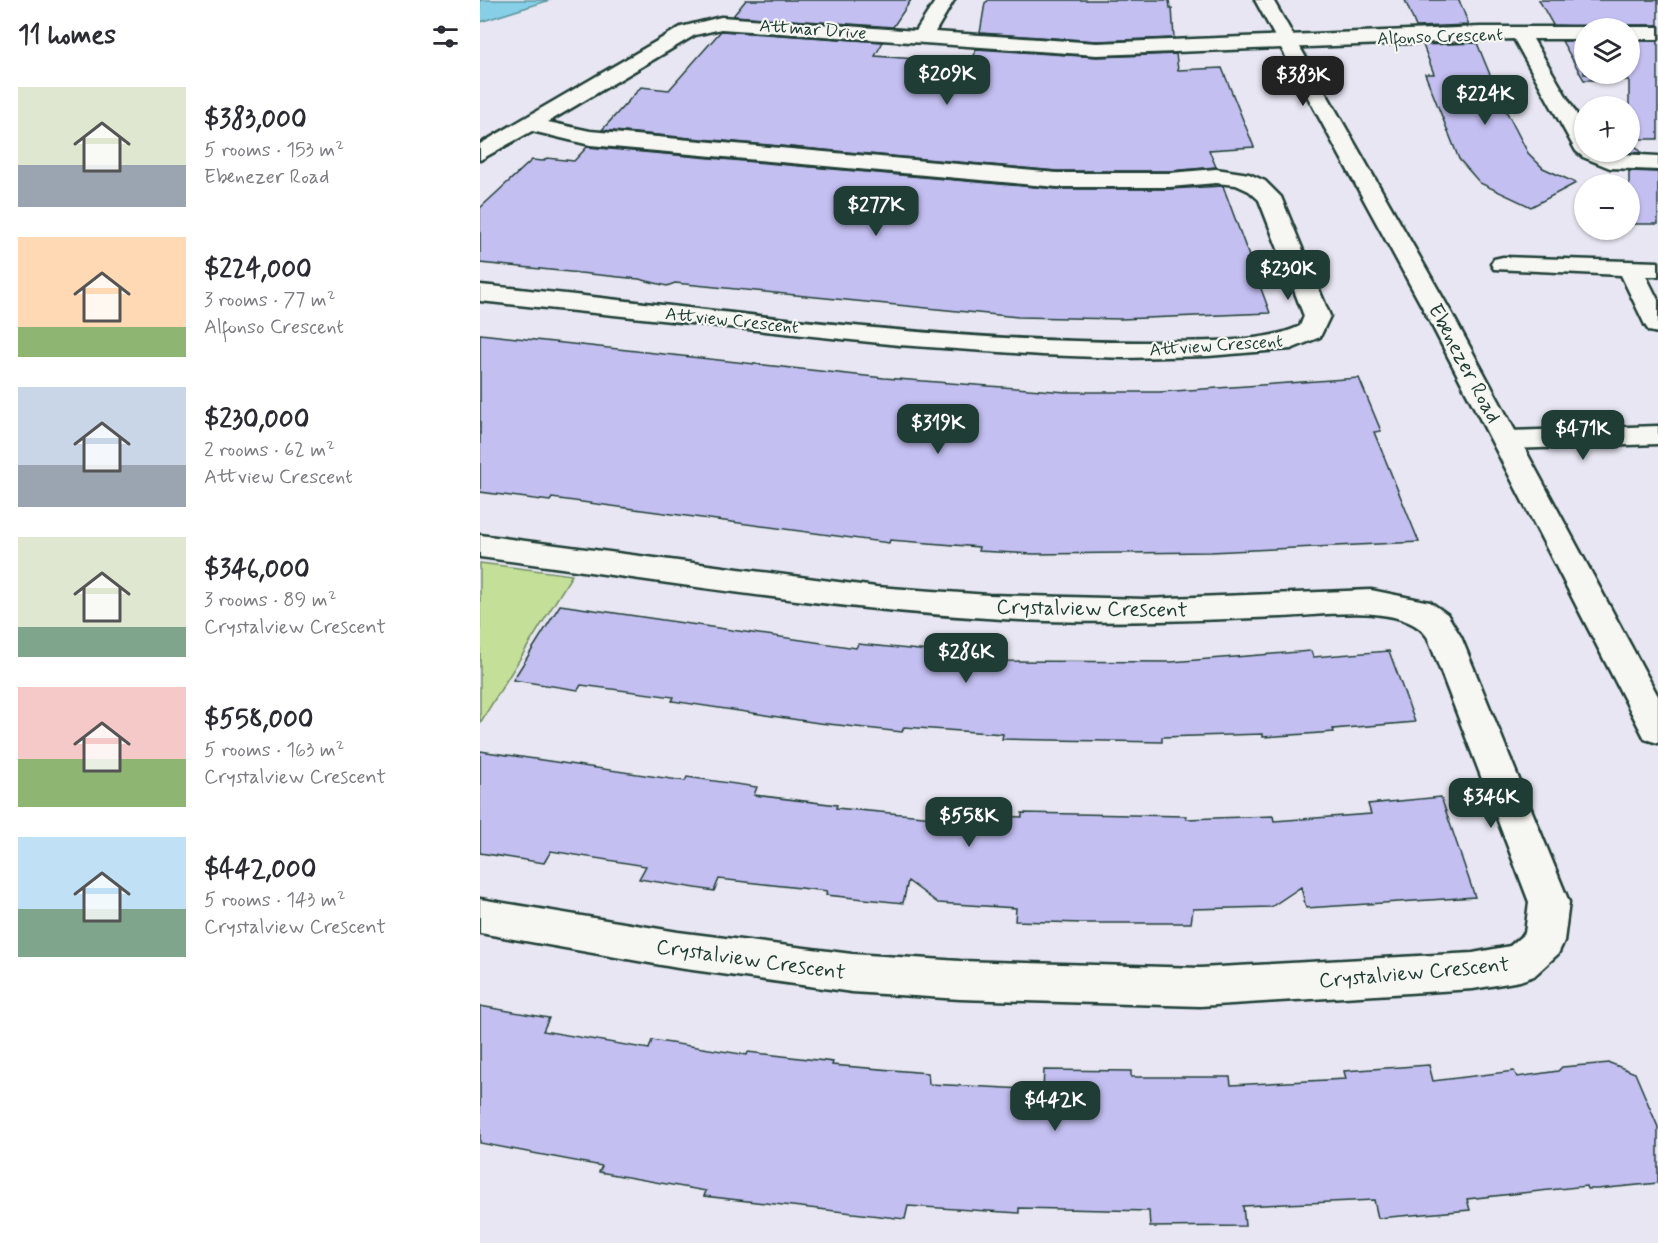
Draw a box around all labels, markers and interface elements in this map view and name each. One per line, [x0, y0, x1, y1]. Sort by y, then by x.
street label: Attmar Drive [759, 14, 867, 46]
map controls [1574, 18, 1640, 240]
button: layers [1574, 18, 1640, 84]
text: 11 homes [18, 19, 116, 53]
icon: filters [429, 20, 462, 53]
street label: Alfonso Crescent [1377, 23, 1504, 53]
pin: $209K [905, 55, 989, 106]
pin: $383K [1261, 56, 1345, 107]
text: $209K [918, 61, 976, 88]
text: $383K [1276, 62, 1330, 89]
pin: $224K [1443, 75, 1527, 126]
text: $224K [1456, 81, 1514, 108]
button: + [1574, 96, 1640, 162]
text: $383,000 [204, 103, 307, 137]
icon: home [66, 111, 138, 183]
text: 5 rooms · 153 m² [204, 137, 344, 164]
text: Ebenezer Road [204, 164, 329, 191]
button: − [1574, 174, 1640, 240]
pin: $277K [834, 186, 918, 237]
text: $277K [848, 192, 904, 219]
pin: $230K [1246, 250, 1330, 301]
text: $224,000 [204, 253, 312, 287]
text: $230K [1260, 256, 1316, 283]
icon: home [66, 261, 138, 333]
text: 3 rooms · 77 m² [204, 287, 336, 314]
street label: Ebenezer Road [1421, 299, 1507, 428]
street label: Attview Crescent [664, 302, 800, 340]
text: Alfonso Crescent [204, 314, 344, 341]
street label: Attview Crescent [1148, 329, 1284, 363]
text: $230,000 [204, 403, 309, 437]
pin: $319K [896, 404, 980, 455]
text: $319K [911, 410, 965, 437]
pin: $471K [1541, 410, 1625, 461]
icon: home [66, 411, 138, 483]
text: $471K [1555, 416, 1611, 443]
text: 2 rooms · 62 m² [204, 437, 335, 464]
text: Attview Crescent [204, 464, 353, 491]
text: $346,000 [204, 553, 310, 587]
icon: home [66, 561, 138, 633]
text: 3 rooms · 89 m² [204, 587, 337, 614]
street label: Crystalview Crescent [996, 593, 1188, 625]
text: Crystalview Crescent [204, 614, 386, 641]
pin: $286K [924, 633, 1008, 684]
text: $286K [938, 639, 994, 666]
text: $558,000 [204, 703, 313, 737]
icon: home [66, 711, 138, 783]
text: 5 rooms · 163 m² [204, 737, 344, 764]
text: Crystalview Crescent [204, 764, 386, 791]
pin: $346K [1449, 778, 1533, 829]
text: $346K [1463, 784, 1519, 811]
pin: $558K [927, 797, 1011, 848]
text: $558K [939, 803, 999, 830]
text: $442,000 [204, 853, 316, 887]
icon: home [66, 861, 138, 933]
text: 5 rooms · 143 m² [204, 887, 346, 914]
text: Crystalview Crescent [204, 914, 386, 941]
street label: Crystalview Crescent [654, 933, 848, 987]
street label: Crystalview Crescent [1318, 951, 1511, 995]
pin: $442K [1013, 1081, 1097, 1132]
text: $442K [1024, 1087, 1086, 1114]

